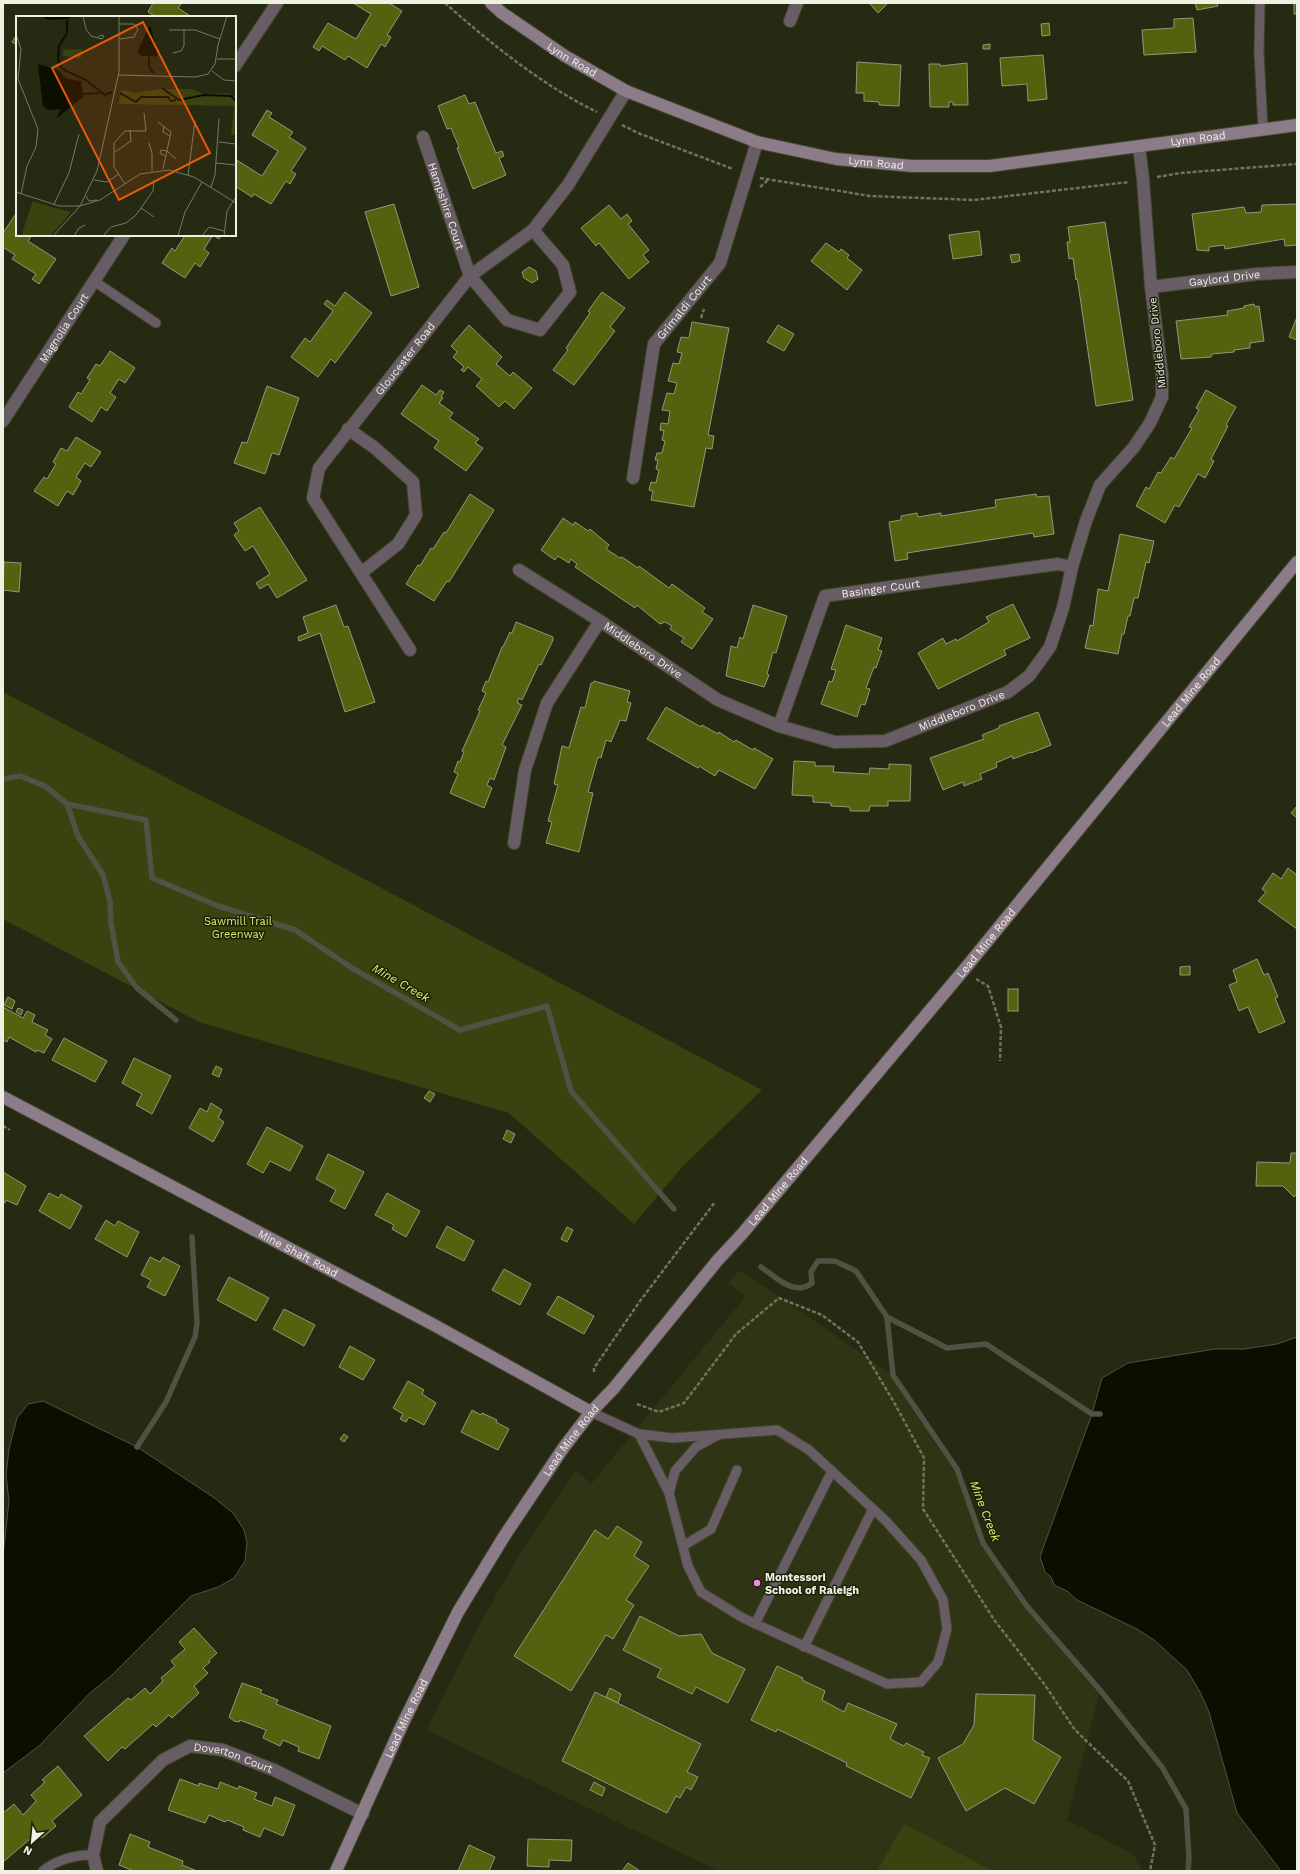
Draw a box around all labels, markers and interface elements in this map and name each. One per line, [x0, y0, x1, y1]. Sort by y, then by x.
inset map [16, 16, 236, 236]
street label: Lynn Road [545, 40, 599, 80]
street label: Lynn Road [1170, 129, 1226, 149]
street label: Lynn Road [848, 154, 904, 172]
street label: Hampshire Court [425, 161, 467, 252]
street label: Gaylord Drive [1188, 268, 1261, 289]
street label: Grimaldi Court [654, 273, 714, 342]
street label: Magnolia Court [37, 291, 92, 366]
street label: Middleboro Drive [1146, 297, 1169, 389]
street label: Gloucester Road [373, 320, 438, 398]
street label: Basinger Court [841, 577, 921, 601]
street label: Middleboro Drive [601, 619, 685, 681]
street label: Lead Mine Road [1159, 655, 1223, 730]
street label: Middleboro Drive [917, 688, 1007, 734]
street label: Lead Mine Road [954, 906, 1018, 981]
park label: Sawmill Trail Greenway [204, 915, 273, 941]
water label: Mine Creek [370, 961, 433, 1005]
street label: Lead Mine Road [746, 1155, 811, 1229]
street label: Mine Shaft Road [256, 1227, 340, 1280]
street label: Lead Mine Road [540, 1402, 602, 1479]
water label: Mine Creek [967, 1479, 1003, 1544]
place label: Montessori School of Raleigh [765, 1571, 859, 1597]
marker: Montessori School of Raleigh [752, 1578, 762, 1588]
street label: Lead Mine Road [382, 1677, 431, 1760]
street label: Doverton Court [193, 1741, 275, 1776]
north arrow [12, 1822, 52, 1862]
text: N [21, 1843, 34, 1858]

